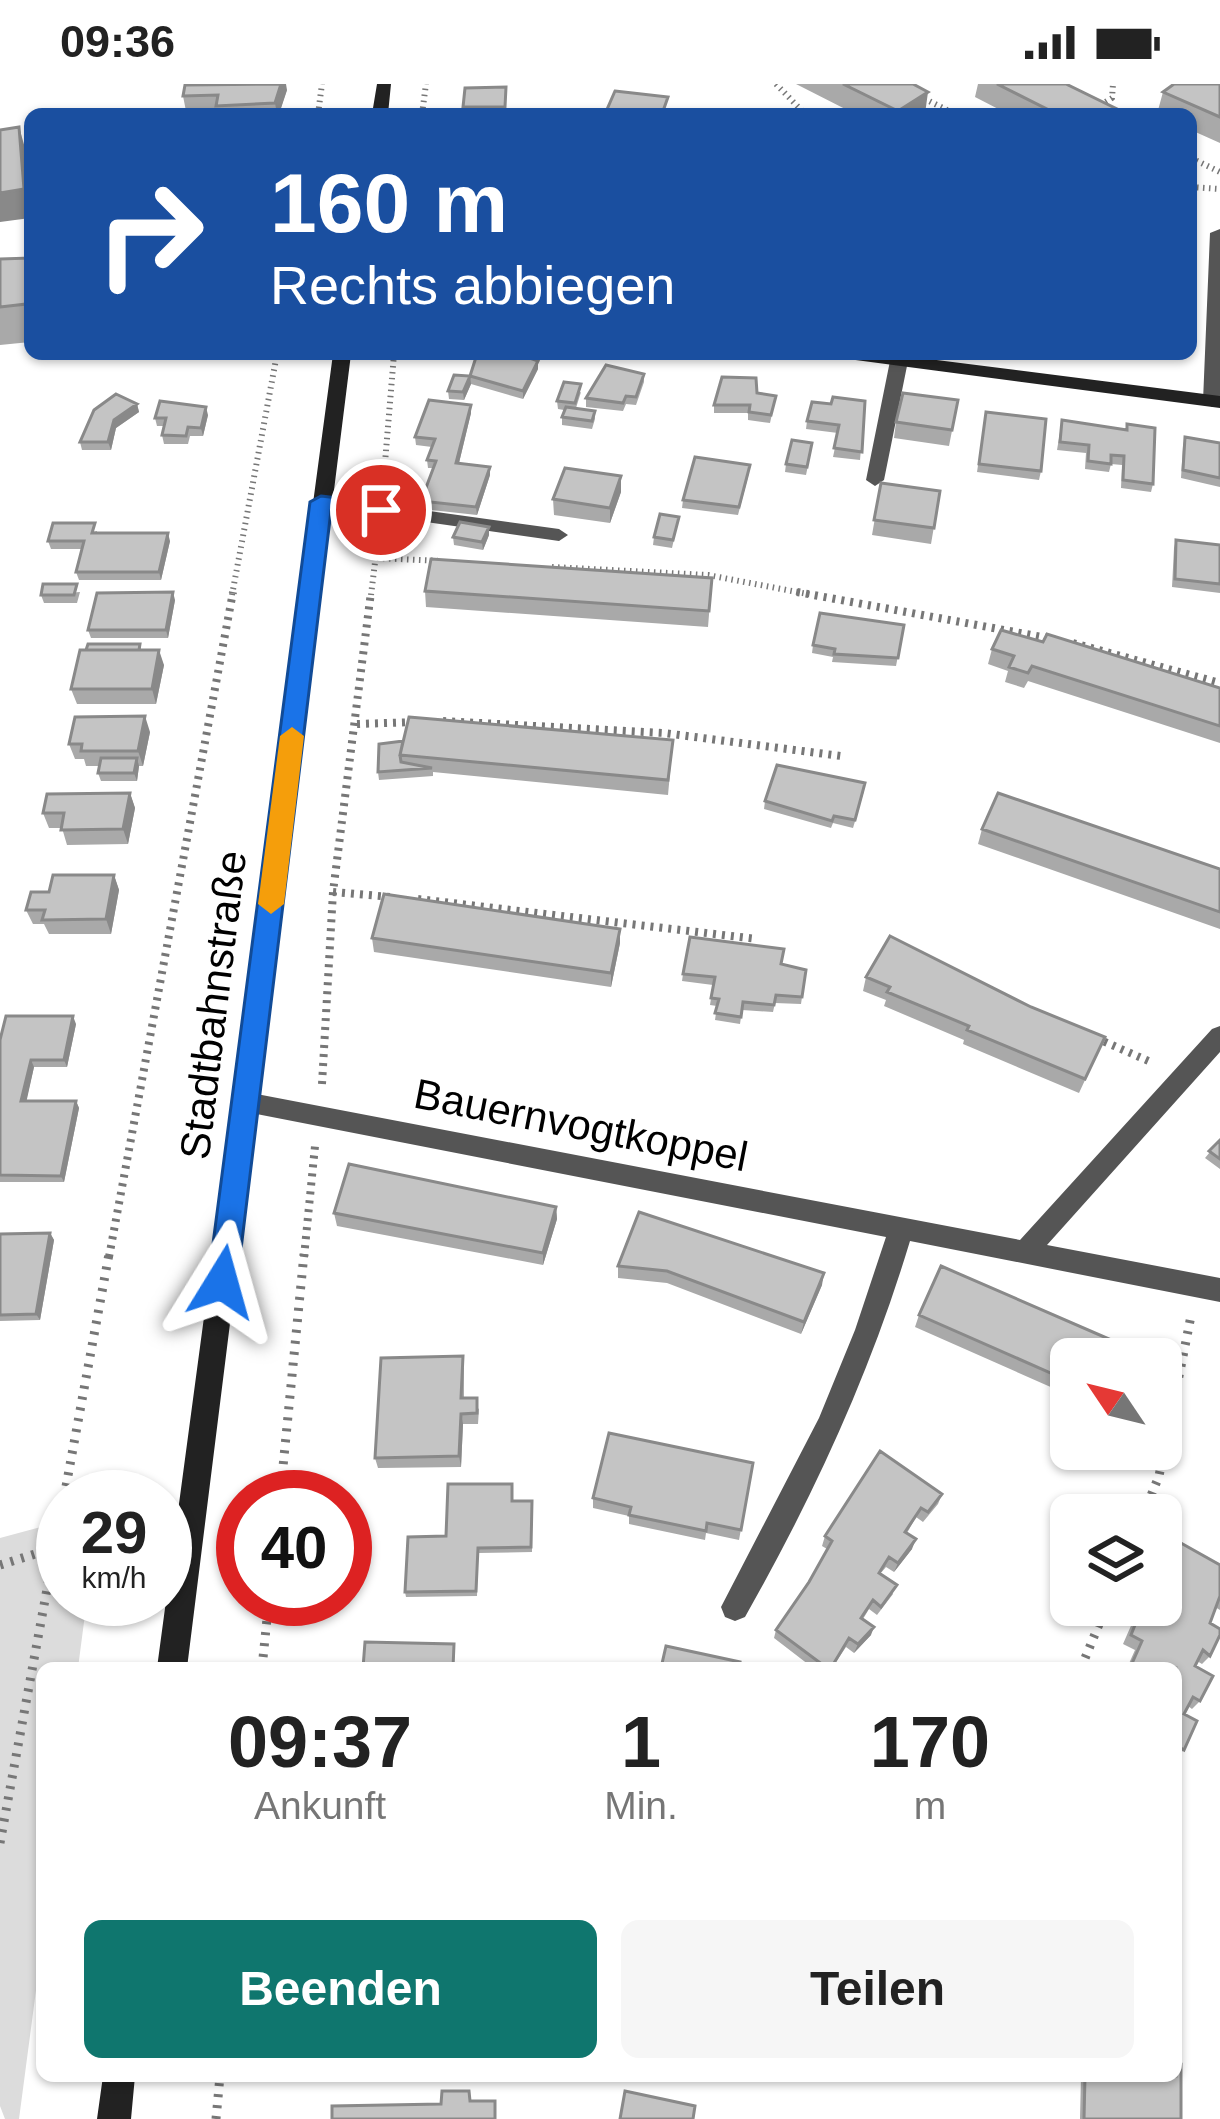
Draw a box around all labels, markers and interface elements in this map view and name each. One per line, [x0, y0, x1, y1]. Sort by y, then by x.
text: 09:36 [60, 16, 175, 67]
icon: right [72, 156, 228, 312]
text: 160 m [270, 156, 508, 250]
text: Rechts abbiegen [270, 255, 675, 315]
pin [330, 459, 432, 561]
icon: arrive [348, 477, 414, 543]
street label: Stadtbahnstraße [171, 848, 255, 1162]
street label: Bauernvogtkoppel [410, 1070, 752, 1180]
position arrow [159, 1219, 285, 1345]
north arrow [1050, 1338, 1182, 1470]
map controls [1050, 1338, 1182, 1626]
speed limit sign: 40 [216, 1470, 372, 1626]
button: layers [1050, 1494, 1182, 1626]
text: 29 [81, 1499, 147, 1566]
text: km/h [81, 1561, 147, 1594]
text: 09:37 [228, 1702, 412, 1782]
text: 1 [621, 1702, 661, 1782]
text: 170 [870, 1702, 990, 1782]
text: Ankunft [254, 1784, 386, 1827]
text: Min. [604, 1784, 678, 1827]
text: m [914, 1784, 946, 1827]
button: Beenden [84, 1920, 597, 2058]
button: Teilen [621, 1920, 1134, 2058]

